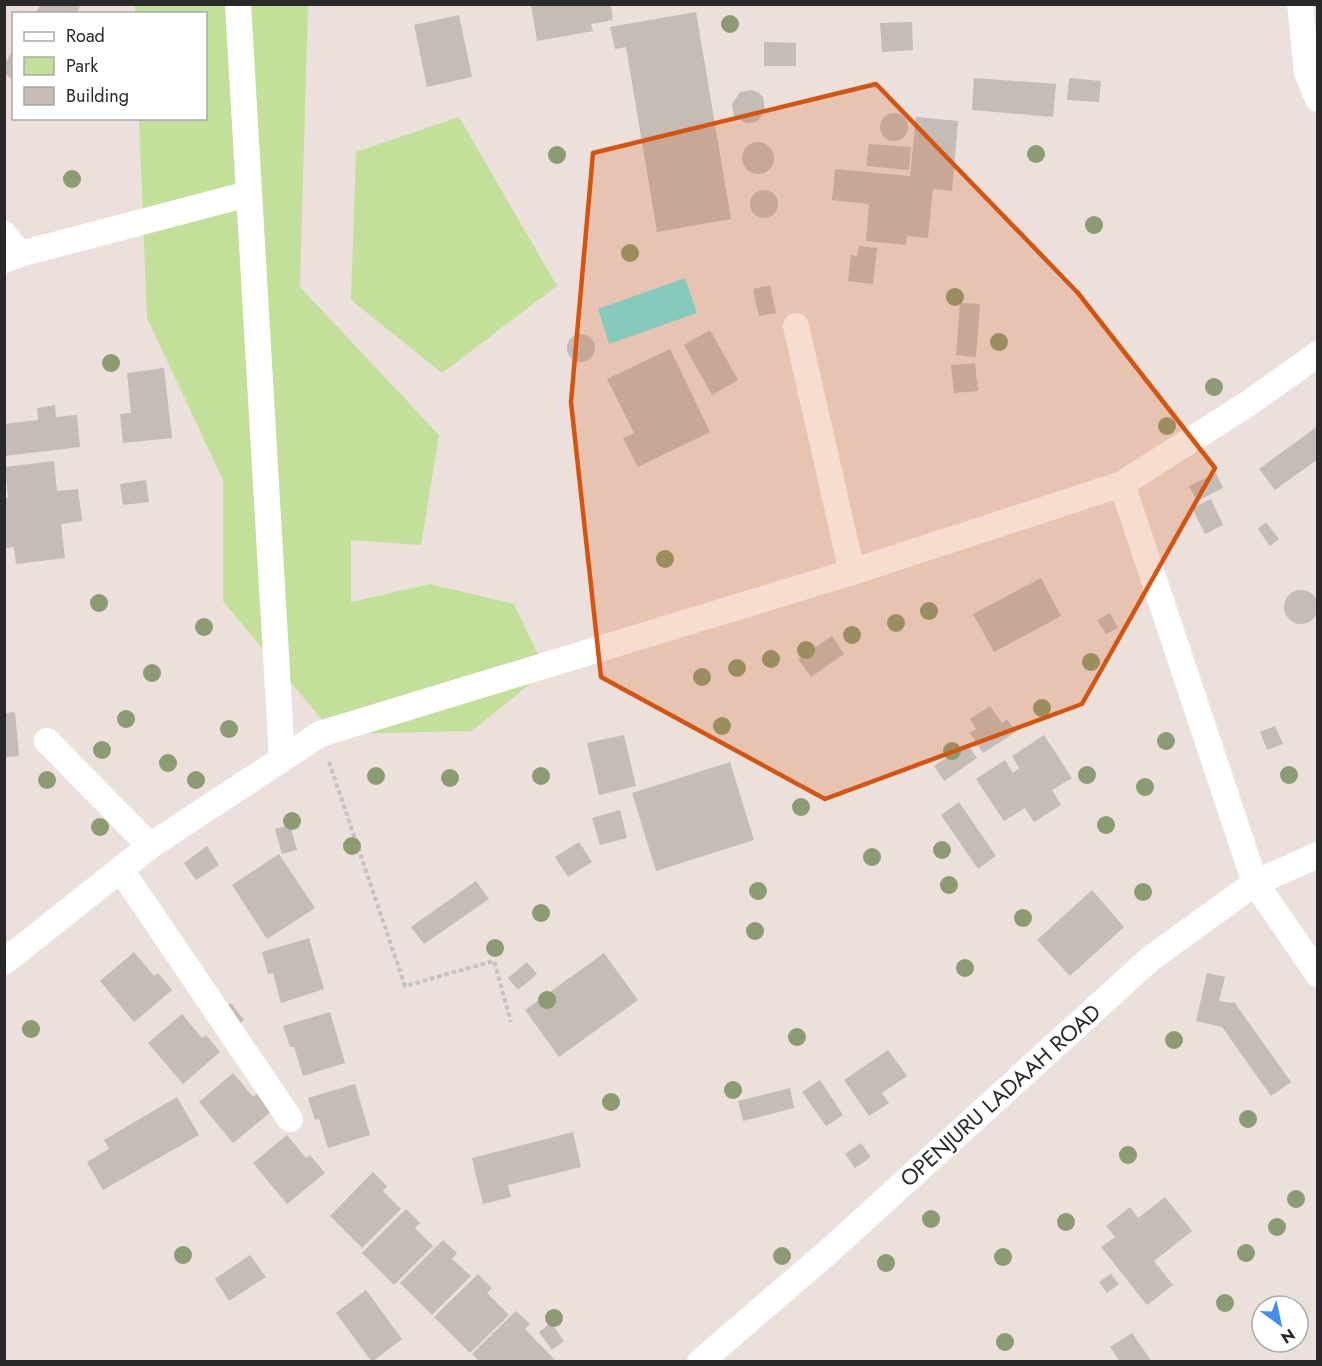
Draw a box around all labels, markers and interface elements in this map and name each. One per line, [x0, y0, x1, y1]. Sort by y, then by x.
legend [12, 12, 207, 120]
text: Road [66, 23, 105, 49]
text: Park [66, 53, 98, 79]
text: Building [66, 83, 129, 109]
street label: OPENJURU LADAAH ROAD [893, 996, 1107, 1194]
north arrow [1250, 1294, 1310, 1354]
text: N [1276, 1323, 1299, 1349]

